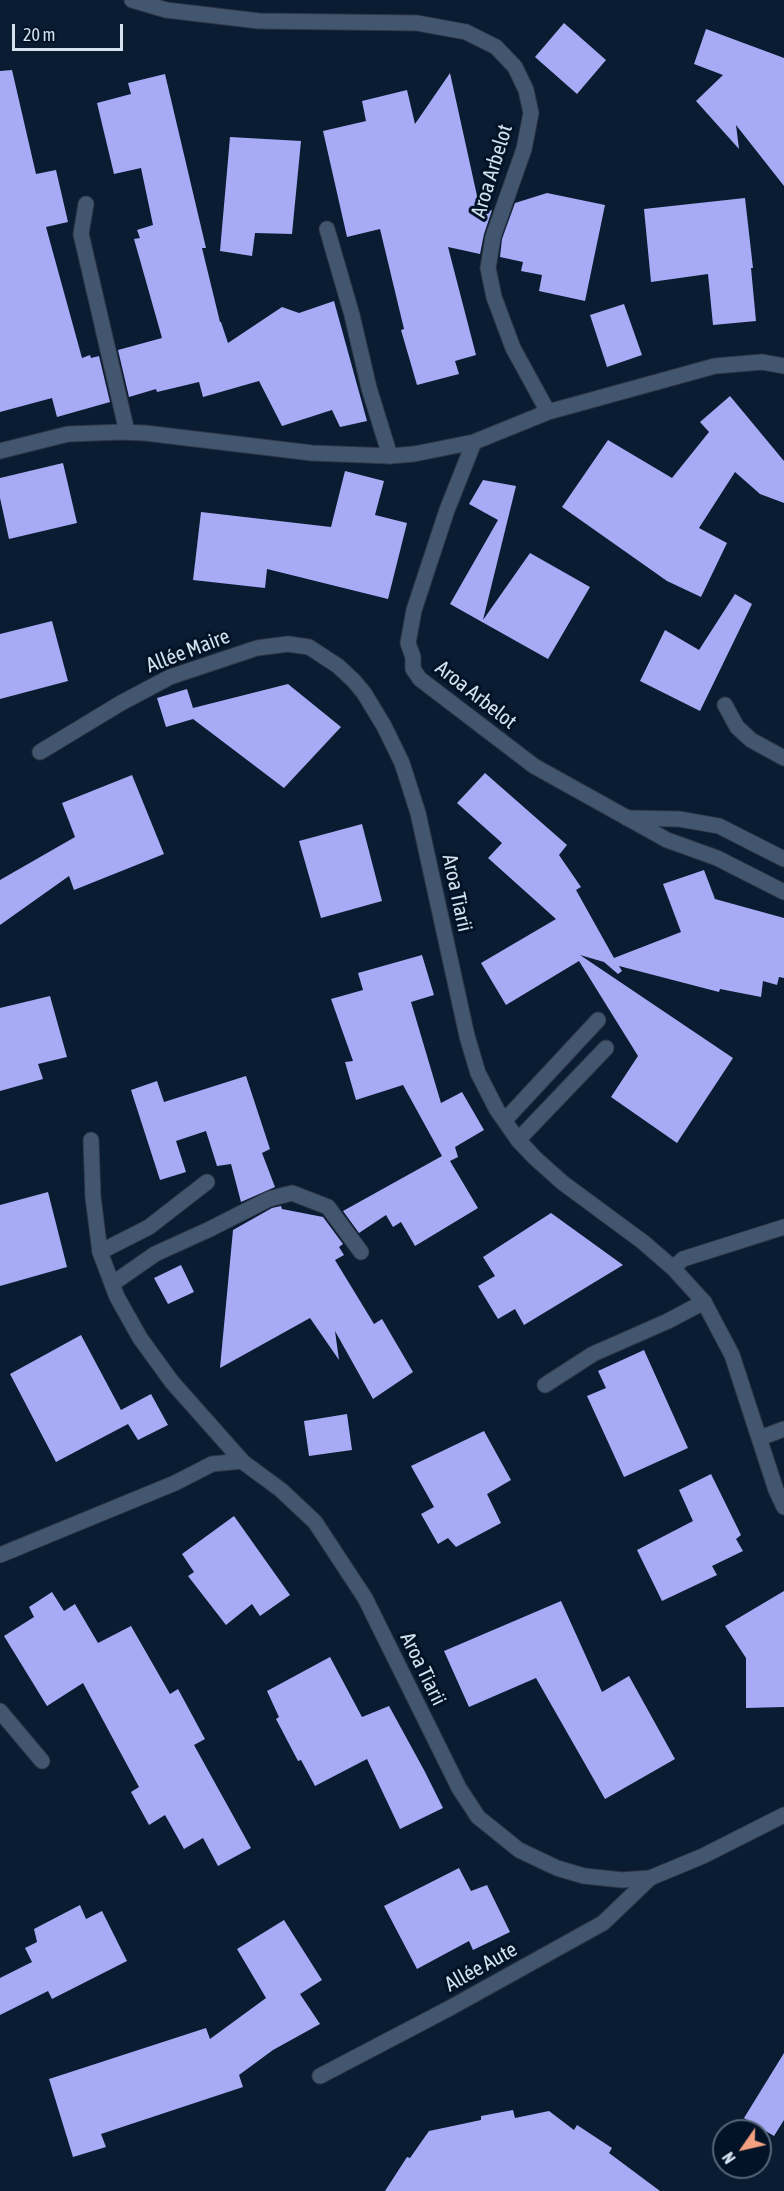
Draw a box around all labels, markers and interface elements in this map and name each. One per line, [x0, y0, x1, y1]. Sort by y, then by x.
scale bar [15, 12, 126, 50]
text: 20 m [23, 24, 55, 45]
street label: Aroa Arbelot [466, 121, 518, 221]
street label: Allée Maire [143, 624, 233, 678]
street label: Aroa Arbelot [430, 655, 522, 735]
street label: Aroa Tiarii [437, 852, 477, 934]
street label: Aroa Tiarii [395, 1628, 451, 1710]
street label: Allée Aute [440, 1937, 522, 1997]
north arrow [712, 2119, 772, 2179]
text: N [719, 2149, 739, 2167]

